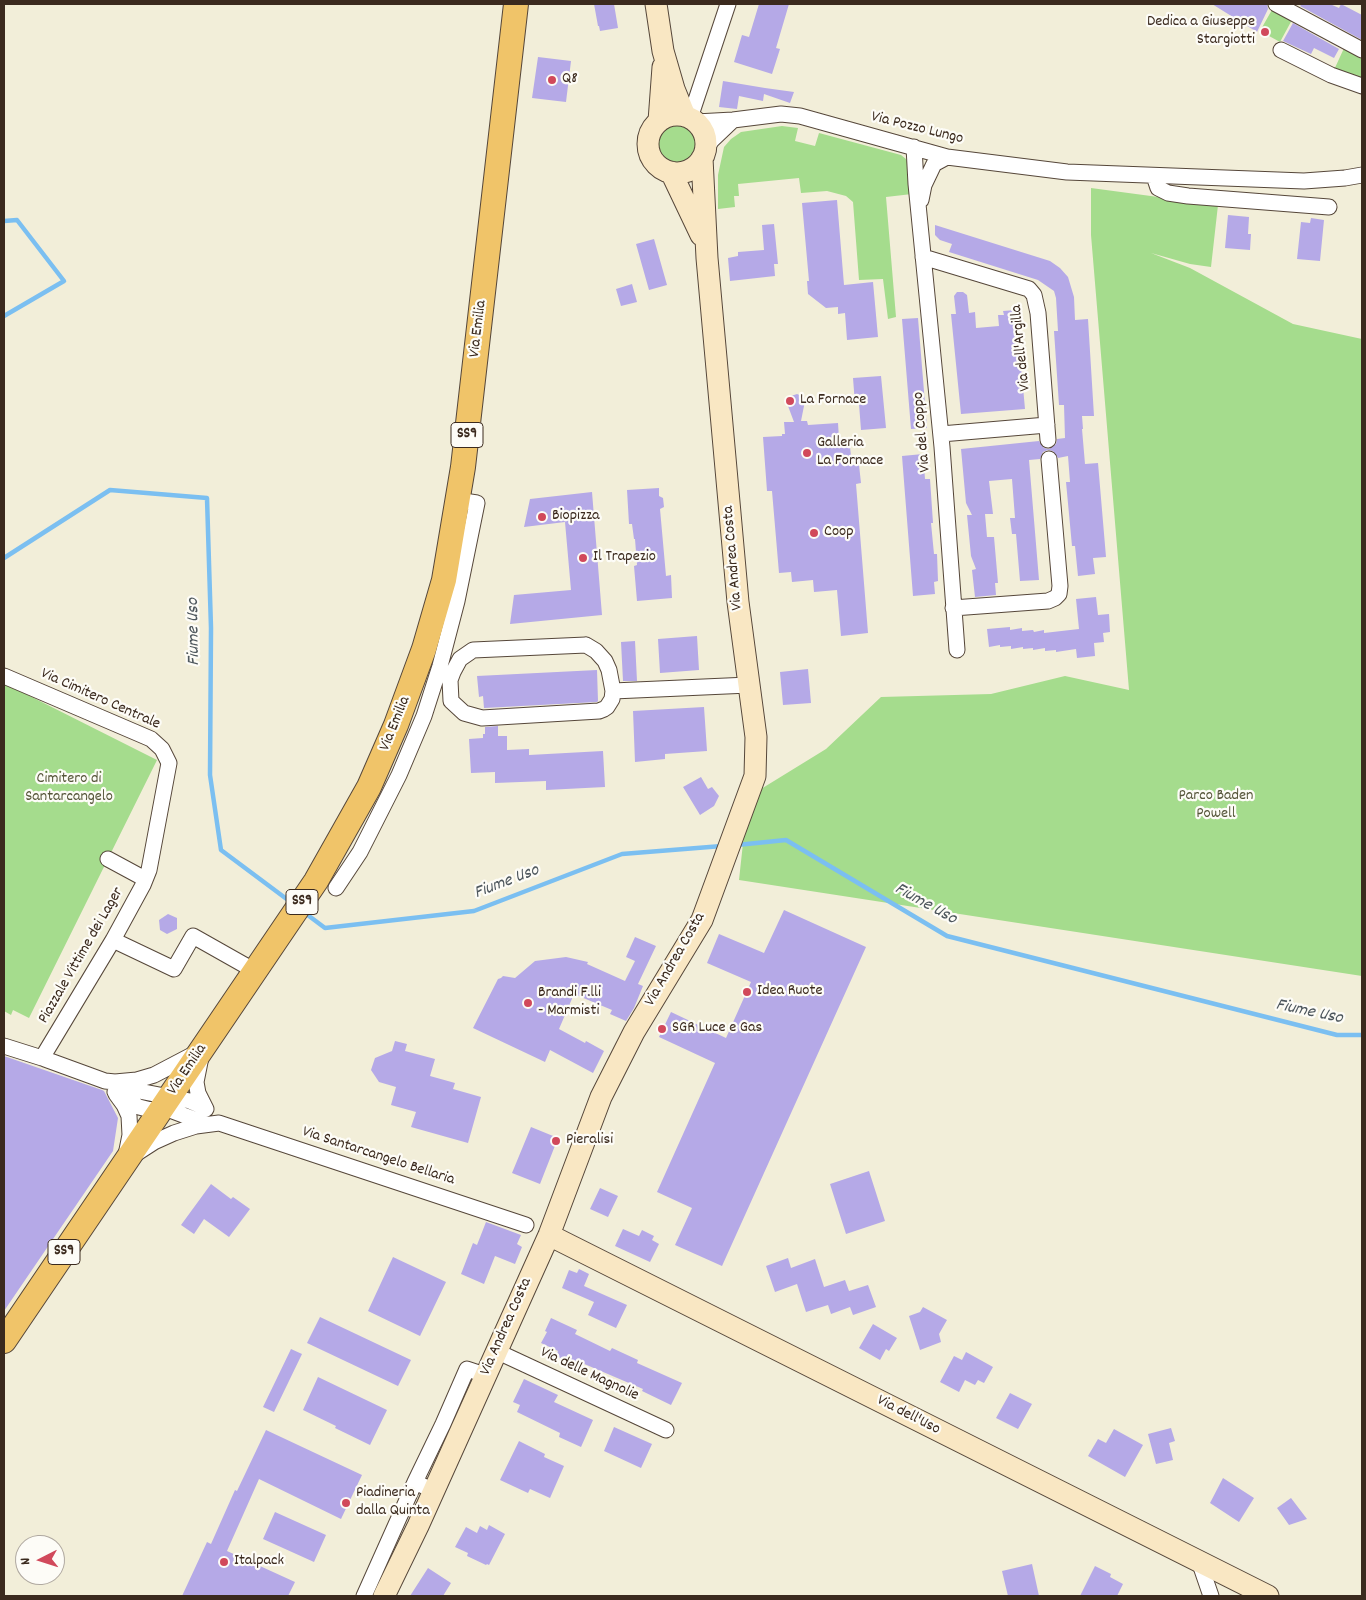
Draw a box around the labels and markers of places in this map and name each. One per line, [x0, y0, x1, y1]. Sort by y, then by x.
place label: Dedica a Giuseppe Stargiotti [1147, 13, 1255, 51]
marker: Dedica a Giuseppe Stargiotti [1259, 26, 1271, 38]
place label: Q8 [562, 70, 578, 90]
marker: Q8 [546, 74, 558, 86]
place label: La Fornace [800, 391, 866, 411]
marker: La Fornace [784, 395, 796, 407]
place label: Galleria La Fornace [817, 434, 883, 472]
marker: Galleria La Fornace [801, 447, 813, 459]
place label: Biopizza [552, 507, 600, 527]
marker: Biopizza [536, 511, 548, 523]
place label: Coop [824, 523, 854, 543]
marker: Coop [808, 527, 820, 539]
place label: Il Trapezio [593, 548, 656, 568]
marker: Il Trapezio [577, 552, 589, 564]
place label: Idea Ruote [757, 982, 822, 1002]
place label: Brandi F.lli - Marmisti [538, 984, 601, 1022]
marker: Idea Ruote [741, 986, 753, 998]
marker: Brandi F.lli - Marmisti [522, 997, 534, 1009]
place label: SGR Luce e Gas [672, 1019, 762, 1039]
marker: SGR Luce e Gas [656, 1023, 668, 1035]
place label: Pieralisi [566, 1131, 613, 1151]
marker: Pieralisi [550, 1135, 562, 1147]
place label: Piadineria dalla Quinta [356, 1484, 430, 1522]
marker: Piadineria dalla Quinta [340, 1497, 352, 1509]
place label: Italpack [234, 1552, 284, 1572]
marker: Italpack [218, 1556, 230, 1568]

